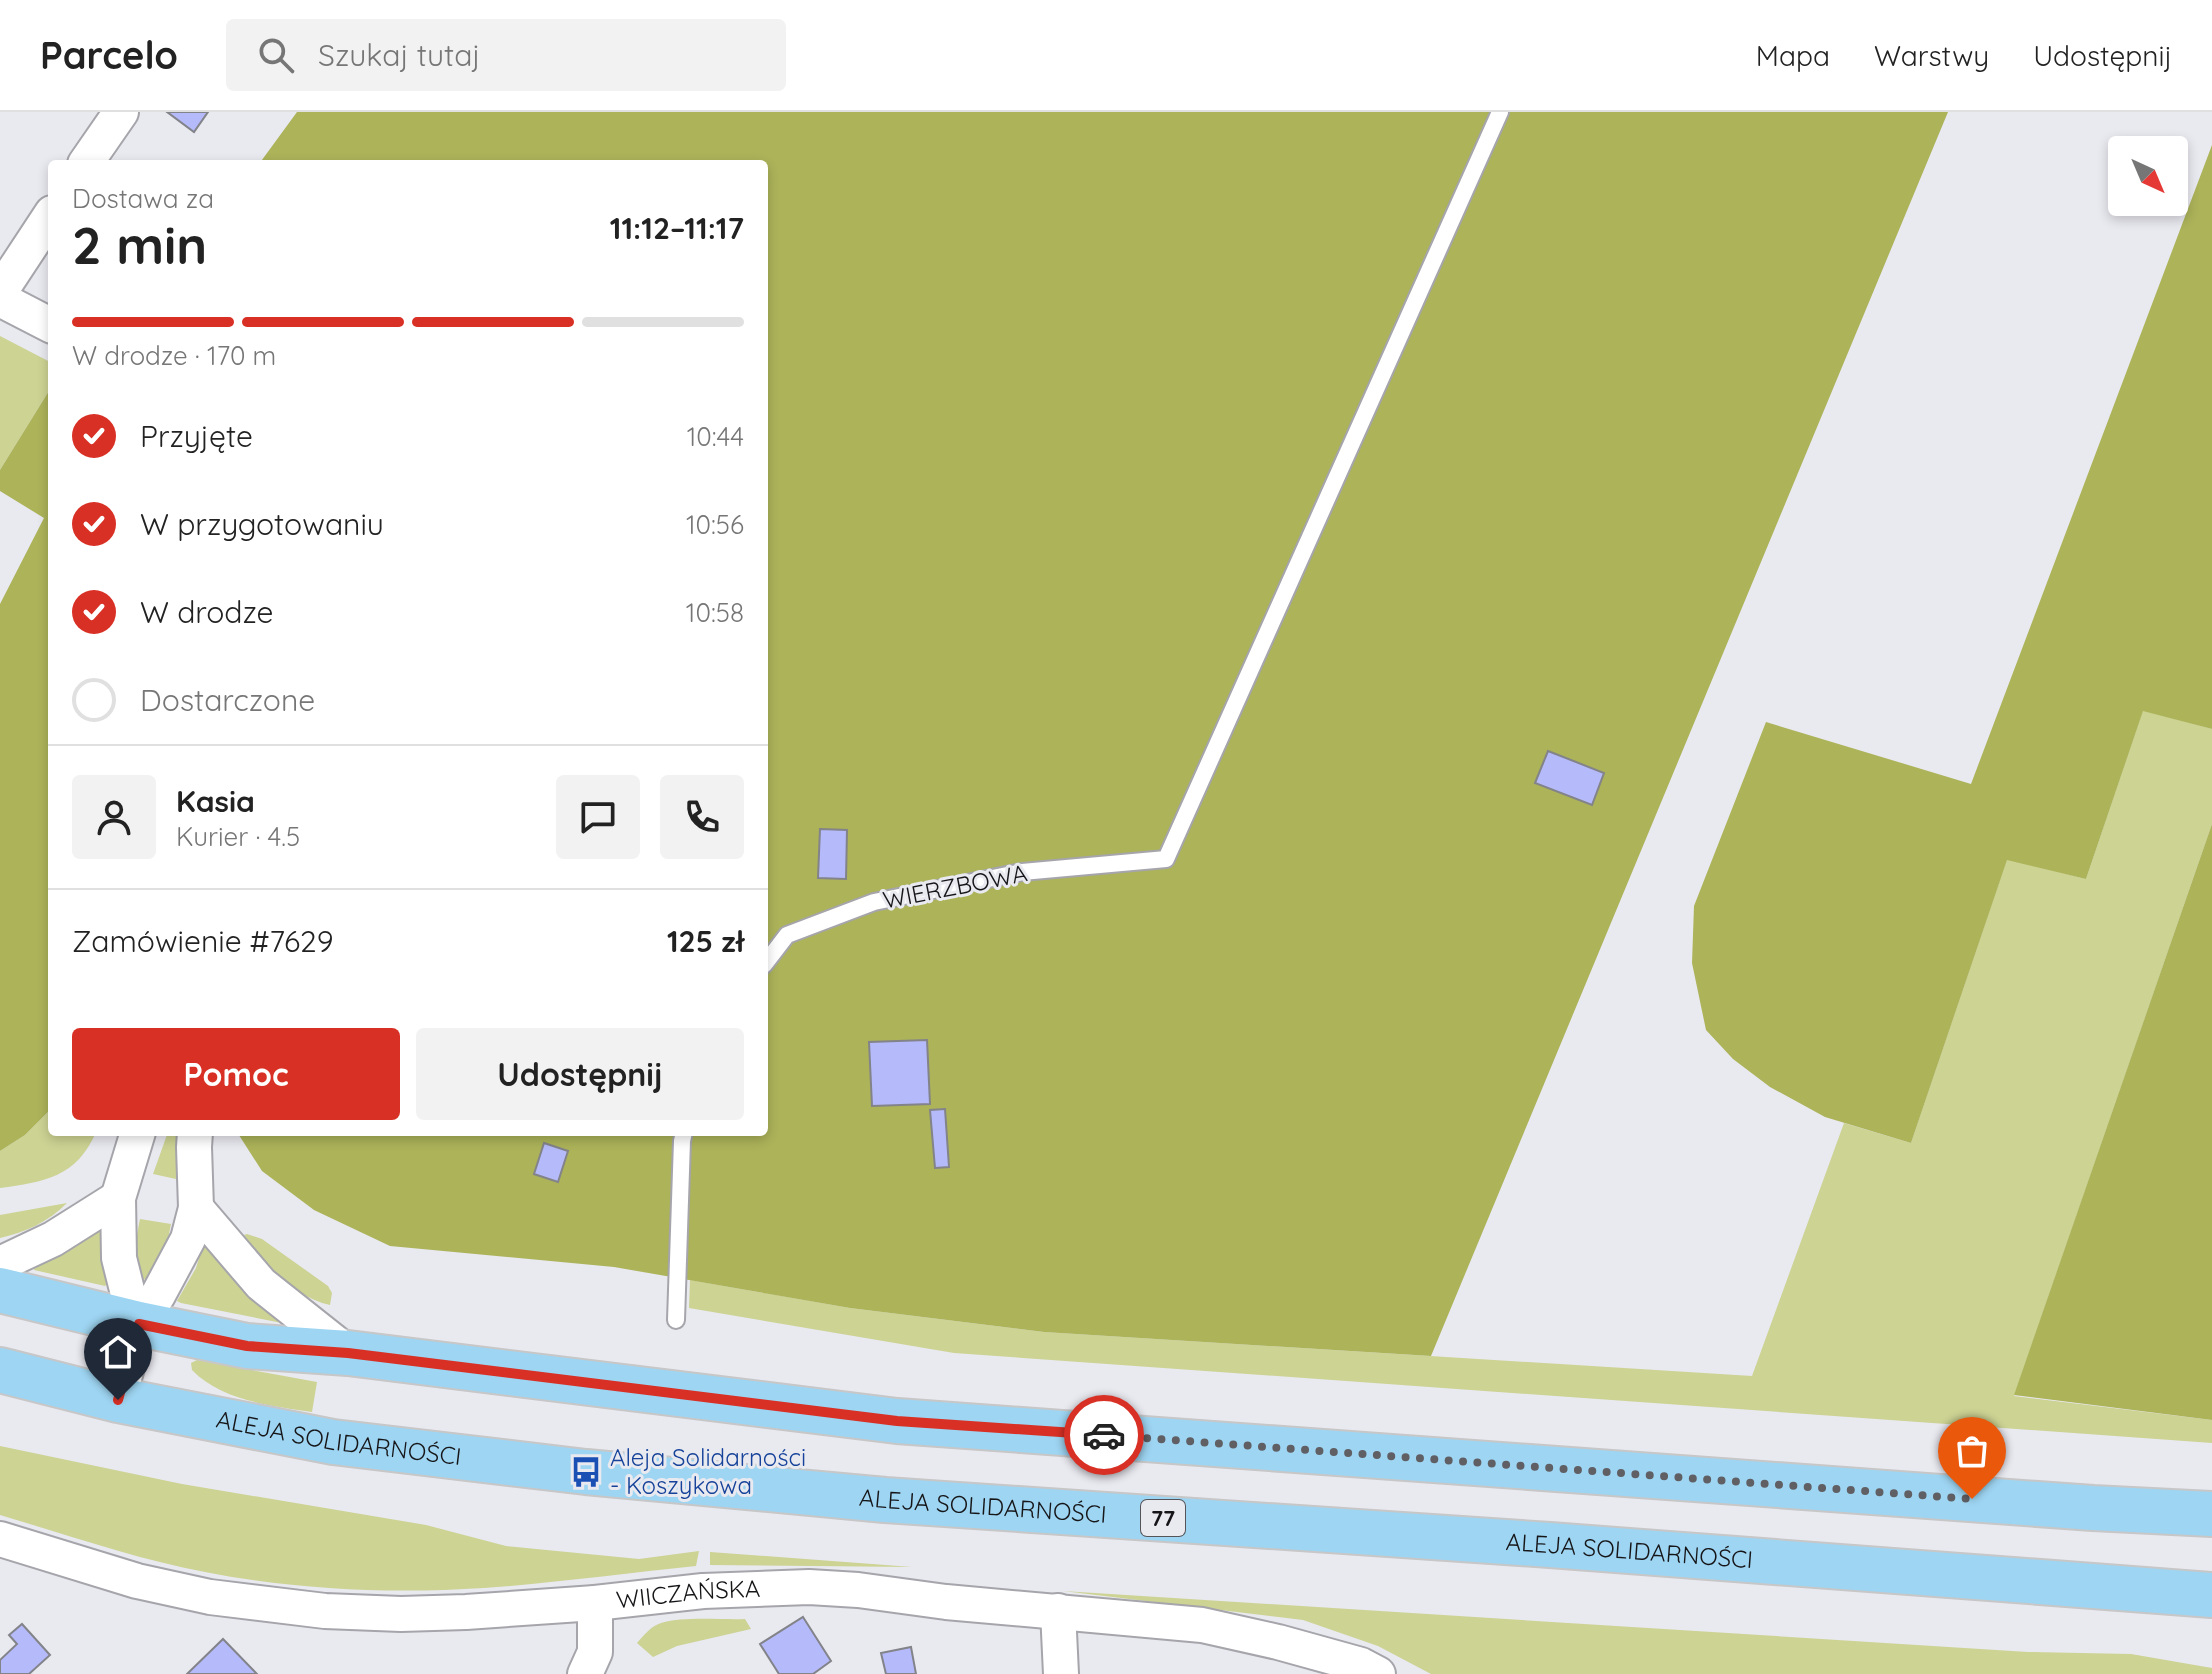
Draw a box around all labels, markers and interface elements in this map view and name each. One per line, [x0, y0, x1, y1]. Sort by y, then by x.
search box [226, 19, 786, 91]
text: Parcelo [40, 31, 178, 79]
icon: search [254, 33, 298, 77]
text: Szukaj tutaj [318, 36, 480, 74]
text: Mapa [1756, 38, 1830, 73]
text: Warstwy [1874, 38, 1989, 73]
text: Udostępnij [2033, 38, 2172, 73]
north arrow [2108, 136, 2188, 216]
map controls [2108, 136, 2188, 216]
text: Dostawa za [72, 182, 214, 215]
text: 11:12–11:17 [610, 209, 744, 247]
text: 2 min [72, 212, 207, 277]
text: W drodze · 170 m [72, 339, 276, 372]
icon: check [72, 414, 116, 458]
text: Przyjęte [140, 417, 253, 455]
text: 10:44 [687, 420, 744, 453]
icon: check [72, 502, 116, 546]
text: W przygotowaniu [140, 505, 384, 543]
text: 10:56 [686, 508, 744, 541]
icon: check [72, 590, 116, 634]
text: W drodze [140, 593, 274, 631]
text: 10:58 [686, 596, 744, 629]
text: Dostarczone [140, 681, 315, 719]
button: person [72, 775, 156, 859]
button: chat [556, 775, 640, 859]
button: phone [660, 775, 744, 859]
text: Kasia [176, 782, 255, 820]
text: Kurier · 4.5 [176, 820, 300, 853]
street label: WIERZBOWA [880, 857, 1030, 915]
text: Zamówienie #7629 [72, 922, 333, 960]
text: 125 zł [667, 922, 744, 960]
button: Pomoc [72, 1028, 400, 1120]
button: Udostępnij [416, 1028, 744, 1120]
pin [84, 1318, 152, 1400]
icon: home [96, 1330, 140, 1374]
courier [1064, 1395, 1144, 1475]
street label: ALEJA SOLIDARNOŚCI [214, 1404, 463, 1471]
icon: car [1082, 1413, 1126, 1457]
pin [1938, 1417, 2006, 1499]
icon: bag [1950, 1429, 1994, 1473]
place label: Aleja Solidarności - Koszykowa [610, 1442, 806, 1500]
bus stop icon: Aleja Solidarności - Koszykowa [569, 1455, 603, 1489]
street label: ALEJA SOLIDARNOŚCI [858, 1482, 1108, 1529]
road number: 77 [1141, 1500, 1185, 1536]
street label: ALEJA SOLIDARNOŚCI [1505, 1526, 1754, 1574]
street label: WIICZAŃSKA [615, 1573, 761, 1615]

